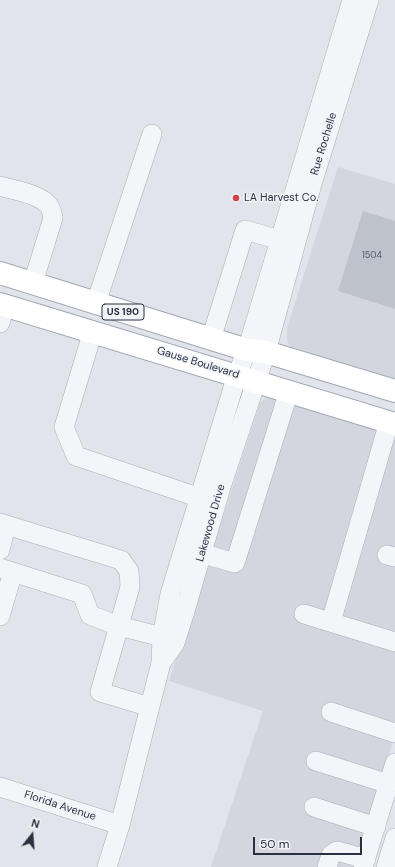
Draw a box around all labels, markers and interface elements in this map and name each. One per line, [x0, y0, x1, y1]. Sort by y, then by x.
street label: Rue Rochelle [308, 111, 340, 177]
place label: LA Harvest Co. [244, 191, 318, 205]
marker: LA Harvest Co. [231, 193, 241, 203]
house number: 1504 [362, 251, 382, 261]
road number: US 190 [102, 304, 144, 320]
street label: Gause Boulevard [155, 344, 241, 382]
street label: Lakewood Drive [194, 483, 228, 563]
street label: Florida Avenue [22, 788, 98, 824]
north arrow [12, 815, 52, 855]
text: N [30, 816, 41, 831]
scale bar [255, 829, 364, 855]
text: 50 m [260, 836, 289, 852]

